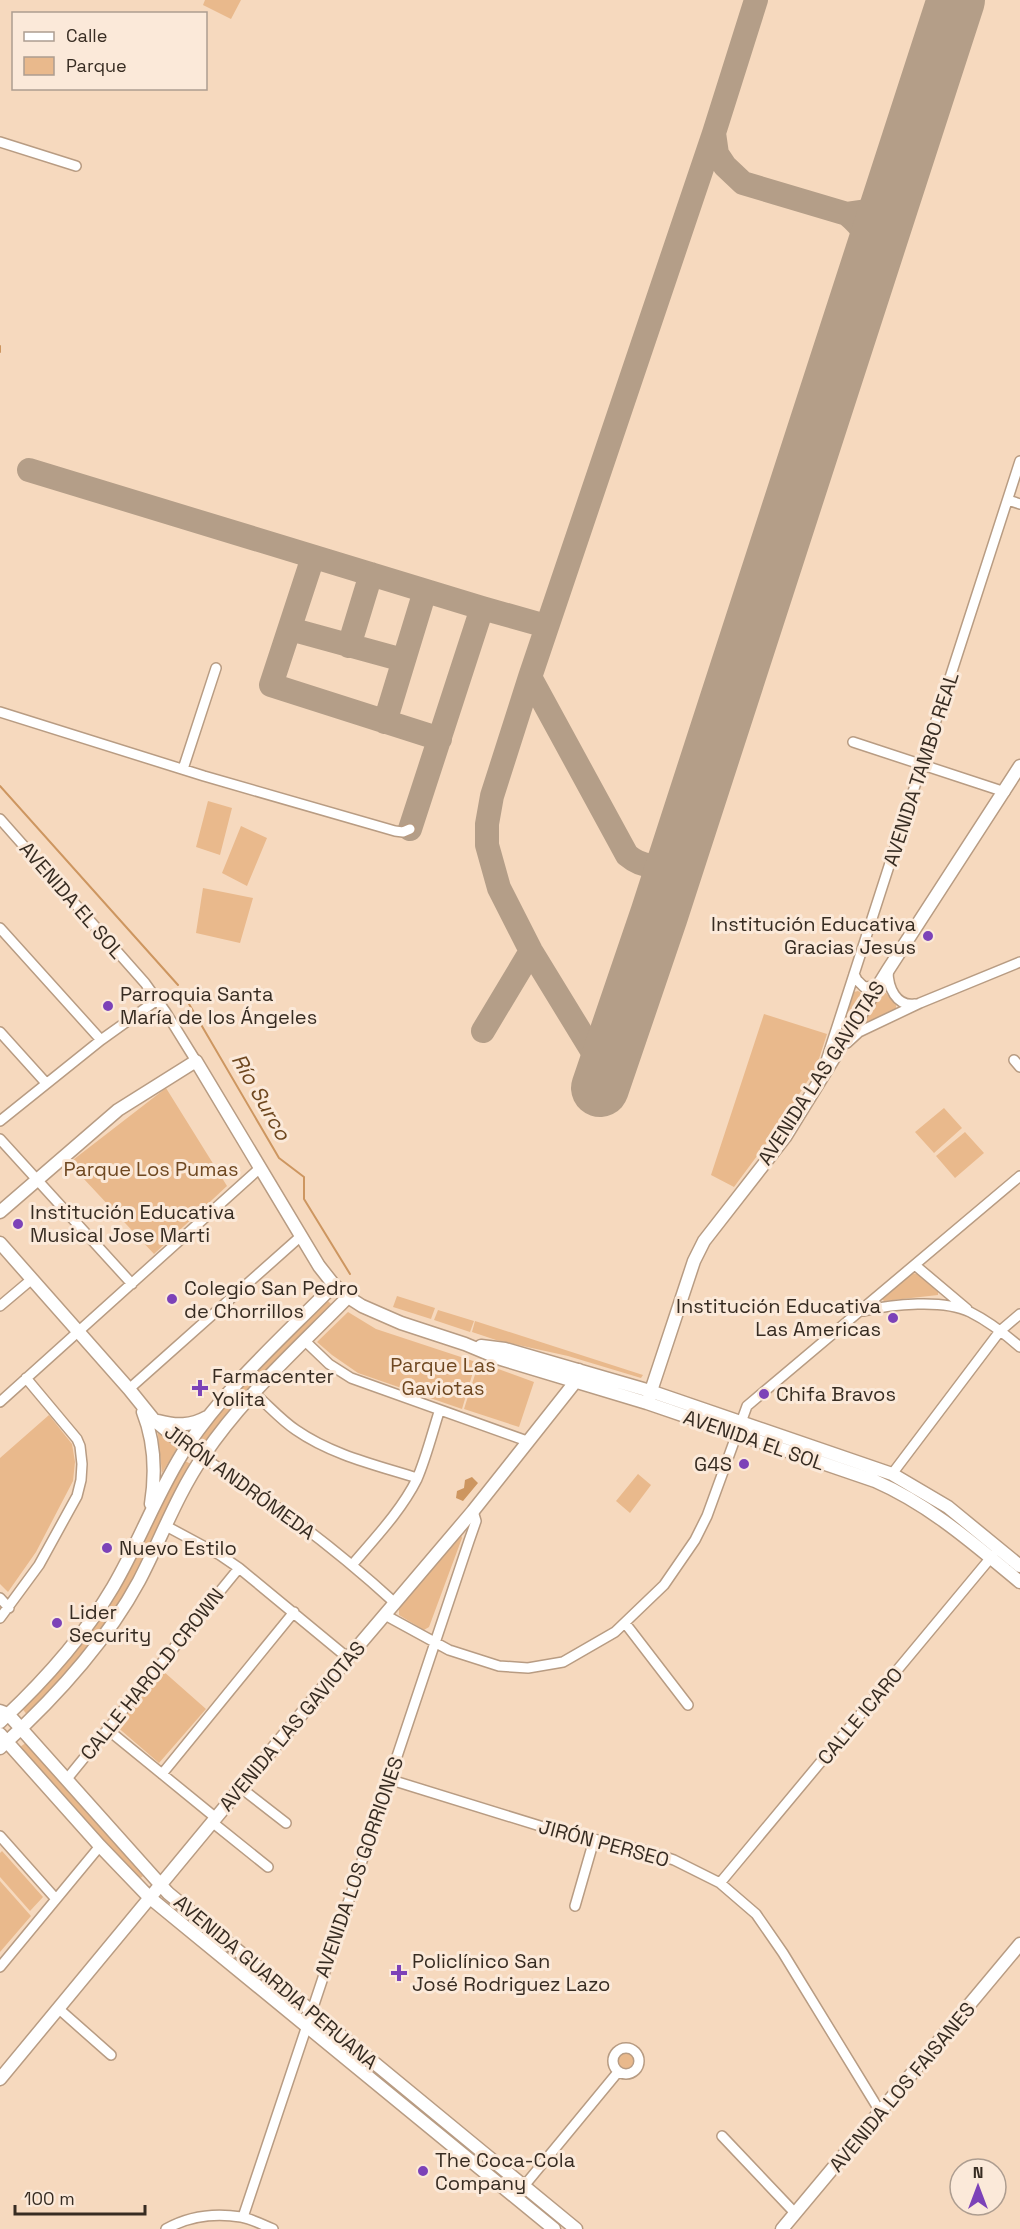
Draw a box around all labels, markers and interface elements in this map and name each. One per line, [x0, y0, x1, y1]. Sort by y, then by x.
legend [12, 12, 207, 90]
text: Calle [66, 24, 107, 47]
text: Parque [66, 54, 127, 77]
street label: AVENIDA TAMBO REAL [877, 669, 965, 869]
street label: AVENIDA EL SOL [14, 836, 130, 964]
place label: Institución Educativa Gracias Jesus [711, 911, 916, 960]
marker: Institución Educativa Gracias Jesus [921, 929, 935, 943]
street label: AVENIDA LAS GAVIOTAS [752, 976, 890, 1170]
place label: Parroquia Santa María de los Ángeles [120, 981, 317, 1030]
marker: Parroquia Santa María de los Ángeles [101, 999, 115, 1013]
water label: Río Surco [226, 1049, 298, 1146]
park label: Parque Los Pumas [64, 1156, 238, 1182]
place label: Institución Educativa Musical Jose Marti [30, 1199, 235, 1248]
marker: Institución Educativa Musical Jose Marti [11, 1217, 25, 1231]
place label: Colegio San Pedro de Chorrillos [184, 1275, 358, 1324]
marker: Colegio San Pedro de Chorrillos [165, 1292, 179, 1306]
place label: Institución Educativa Las Americas [676, 1293, 881, 1342]
marker: Institución Educativa Las Americas [886, 1311, 900, 1325]
park label: Parque Las Gaviotas [390, 1352, 496, 1401]
place label: Farmacenter Yolita [212, 1363, 334, 1412]
marker: Farmacenter Yolita [193, 1381, 207, 1395]
place label: Chifa Bravos [776, 1381, 896, 1407]
marker: Chifa Bravos [757, 1387, 771, 1401]
street label: AVENIDA EL SOL [680, 1404, 828, 1476]
street label: JIRÓN ANDRÓMEDA [159, 1418, 321, 1546]
place label: G4S [694, 1451, 732, 1477]
marker: G4S [737, 1457, 751, 1471]
place label: Nuevo Estilo [119, 1535, 237, 1561]
marker: Nuevo Estilo [100, 1541, 114, 1555]
street label: CALLE HAROLD CROWN [75, 1583, 229, 1765]
place label: Lider Security [69, 1599, 151, 1648]
marker: Lider Security [50, 1616, 64, 1630]
street label: AVENIDA LAS GAVIOTAS [213, 1635, 371, 1817]
street label: CALLE ICARO [812, 1662, 908, 1770]
street label: AVENIDA LOS GORRIONES [309, 1753, 409, 1981]
street label: JIRÓN PERSEO [536, 1813, 672, 1873]
street label: AVENIDA GUARDIA PERUANA [169, 1889, 384, 2075]
place label: Policlínico San José Rodriguez Lazo [412, 1948, 610, 1997]
marker: Policlínico San José Rodriguez Lazo [390, 1964, 408, 1982]
street label: AVENIDA LOS FAISANES [824, 1997, 980, 2177]
place label: The Coca-Cola Company [435, 2147, 575, 2196]
north arrow [948, 2157, 1008, 2217]
marker: The Coca-Cola Company [416, 2164, 430, 2178]
scale bar [15, 2178, 146, 2216]
text: 100 m [24, 2187, 75, 2210]

